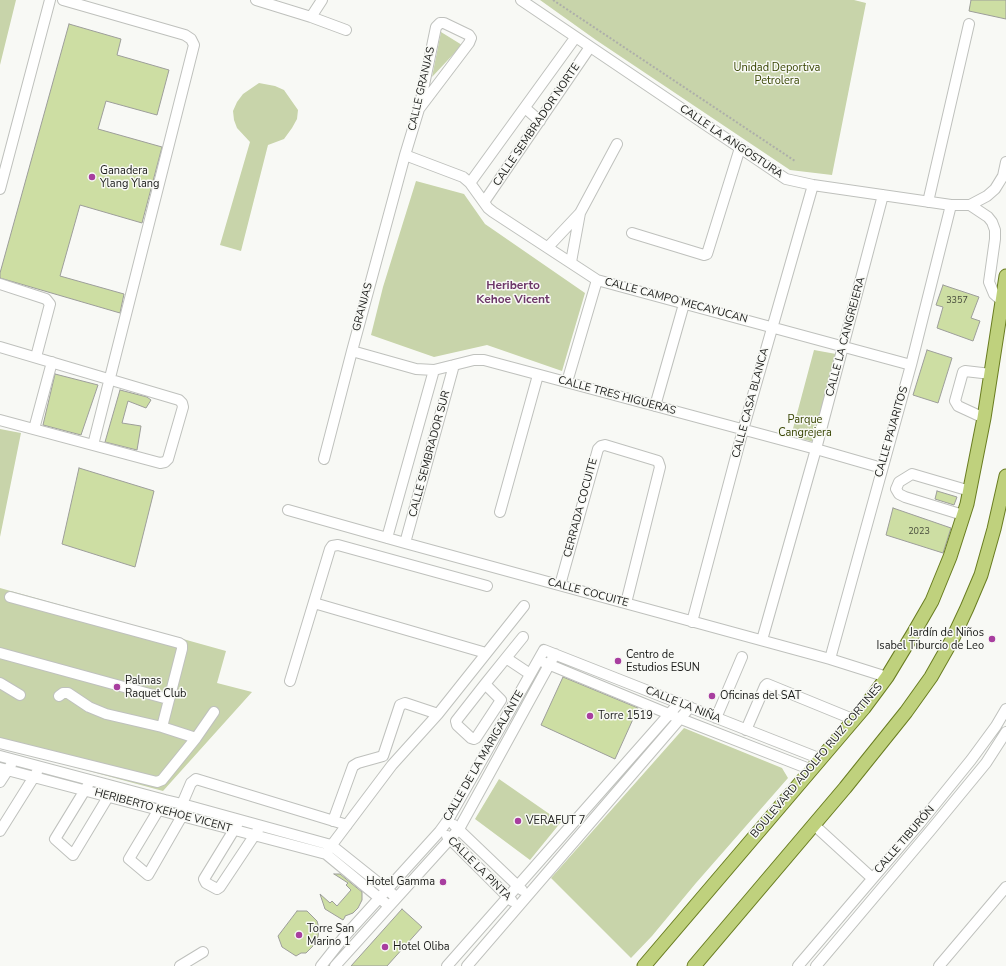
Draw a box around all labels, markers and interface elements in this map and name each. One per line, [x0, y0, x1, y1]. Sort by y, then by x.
street label: CALLE GRANJAS [406, 46, 438, 132]
street label: CALLE SEMBRADOR NORTE [491, 61, 583, 189]
park label: Unidad Deportiva Petrolera [734, 61, 820, 87]
street label: CALLE LA ANGOSTURA [677, 102, 785, 182]
place label: Ganadera Ylang Ylang [100, 164, 159, 190]
marker: Ganadera Ylang Ylang [87, 172, 97, 182]
street label: CALLE CAMPO MECAYUCAN [603, 276, 749, 326]
street label: CALLE LA CANGREJERA [824, 276, 868, 398]
district label: Heriberto Kehoe Vicent [476, 279, 550, 307]
street label: GRANJAS [350, 281, 376, 333]
house number: 3357 [946, 296, 968, 306]
street label: CALLE CASA BLANCA [730, 346, 772, 460]
street label: CALLE TRES HIGUERAS [556, 374, 678, 418]
street label: CALLE PAJARITOS [873, 385, 911, 479]
street label: CALLE SEMBRADOR SUR [407, 389, 453, 519]
park label: Parque Cangrejera [778, 413, 832, 439]
street label: CERRADA COCUITE [561, 457, 601, 559]
house number: 2023 [908, 527, 930, 537]
street label: CALLE COCUITE [546, 576, 630, 610]
place label: Jardín de Niños Isabel Tiburcio de Leo [877, 626, 984, 652]
marker: Jardín de Niños Isabel Tiburcio de Leo [987, 634, 997, 644]
place label: Centro de Estudios ESUN [626, 648, 700, 674]
marker: Centro de Estudios ESUN [613, 656, 623, 666]
place label: Palmas Raquet Club [125, 674, 187, 700]
street label: BOULEVARD ADOLFO RUIZ CORTINES [748, 681, 886, 841]
marker: Palmas Raquet Club [112, 682, 122, 692]
street label: CALLE LA NIÑA [643, 684, 723, 726]
street label: CALLE DE LA MARIGALANTE [441, 688, 527, 824]
place label: Oficinas del SAT [720, 689, 801, 703]
marker: Oficinas del SAT [707, 691, 717, 701]
place label: Torre 1519 [598, 709, 653, 723]
marker: Torre 1519 [585, 711, 595, 721]
street label: HERIBERTO KEHOE VICENT [93, 786, 233, 836]
street label: CALLE TIBURÓN [872, 804, 938, 876]
place label: VERAFUT 7 [526, 814, 585, 828]
marker: VERAFUT 7 [513, 816, 523, 826]
street label: CALLE LA PINTA [444, 834, 514, 904]
place label: Hotel Gamma [366, 875, 435, 889]
marker: Hotel Gamma [438, 877, 448, 887]
place label: Torre San Marino 1 [307, 922, 354, 948]
marker: Torre San Marino 1 [294, 930, 304, 940]
place label: Hotel Oliba [393, 940, 450, 954]
marker: Hotel Oliba [380, 942, 390, 952]

